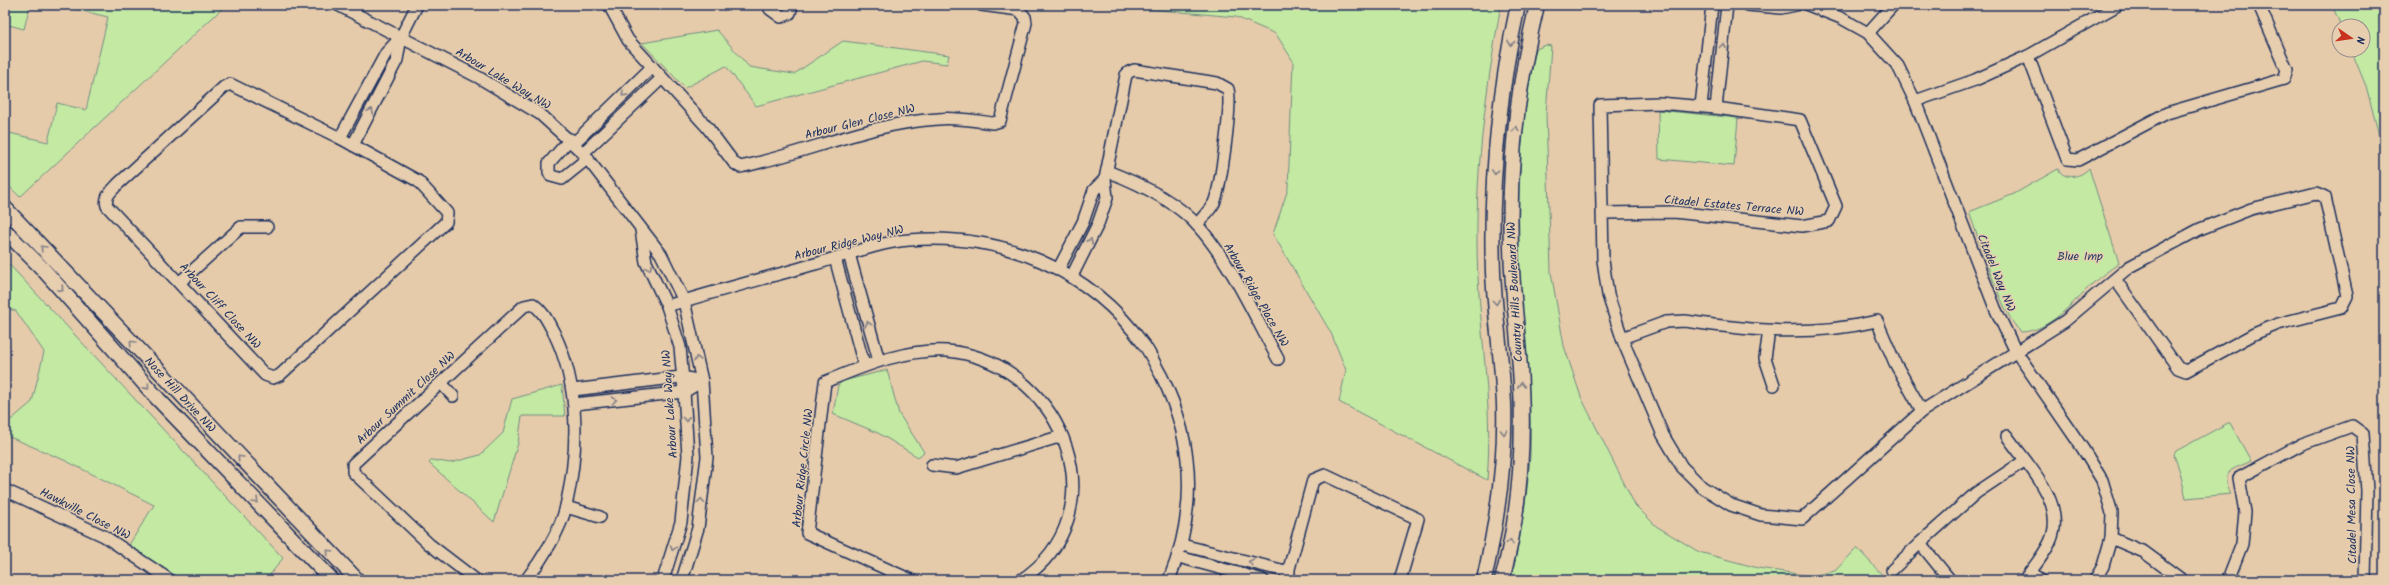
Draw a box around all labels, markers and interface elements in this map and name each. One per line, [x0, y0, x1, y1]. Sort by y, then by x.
north arrow [2331, 18, 2371, 58]
text: N [2350, 35, 2369, 45]
one-way arrow [1507, 40, 1515, 46]
street label: Arbour Lake Way NW [452, 43, 554, 115]
one-way arrow [1718, 43, 1727, 49]
one-way arrow [621, 90, 629, 97]
street label: Arbour Glen Close NW [803, 99, 917, 145]
one-way arrow [366, 107, 374, 115]
one-way arrow [1511, 126, 1520, 132]
one-way arrow [1490, 169, 1499, 175]
street label: Citadel Estates Terrace NW [1663, 190, 1805, 222]
street label: Arbour Ridge Way NW [792, 220, 906, 266]
street label: Country Hills Boulevard NW [1502, 221, 1528, 363]
street label: Citadel Way NW [1972, 231, 2020, 315]
one-way arrow [1085, 238, 1093, 245]
street label: Arbour Ridge Place NW [1218, 239, 1294, 351]
one-way arrow [40, 245, 48, 253]
park label: Blue Imp [2057, 247, 2103, 266]
street label: Arbour Cliff Close NW [175, 258, 265, 354]
one-way arrow [644, 263, 652, 271]
one-way arrow [56, 285, 63, 292]
one-way arrow [1491, 299, 1500, 305]
one-way arrow [865, 320, 873, 327]
one-way arrow [129, 340, 136, 348]
street label: Arbour Summit Close NW [352, 347, 460, 449]
street label: Arbour Lake Way NW [657, 349, 683, 459]
street label: Nose Hill Drive NW [140, 353, 220, 437]
one-way arrow [693, 355, 701, 362]
one-way arrow [143, 382, 150, 389]
one-way arrow [1516, 382, 1525, 388]
one-way arrow [611, 396, 617, 405]
street label: Arbour Ridge Circle NW [787, 408, 819, 528]
one-way arrow [682, 416, 690, 422]
one-way arrow [1500, 429, 1508, 435]
street label: Citadel Mesa Close NW [2341, 446, 2363, 564]
one-way arrow [237, 455, 244, 463]
street label: Hawkville Close NW [36, 483, 134, 545]
one-way arrow [251, 496, 259, 504]
one-way arrow [696, 498, 705, 505]
one-way arrow [1506, 539, 1514, 545]
one-way arrow [669, 544, 678, 551]
one-way arrow [327, 549, 334, 557]
one-way arrow [1248, 559, 1254, 567]

